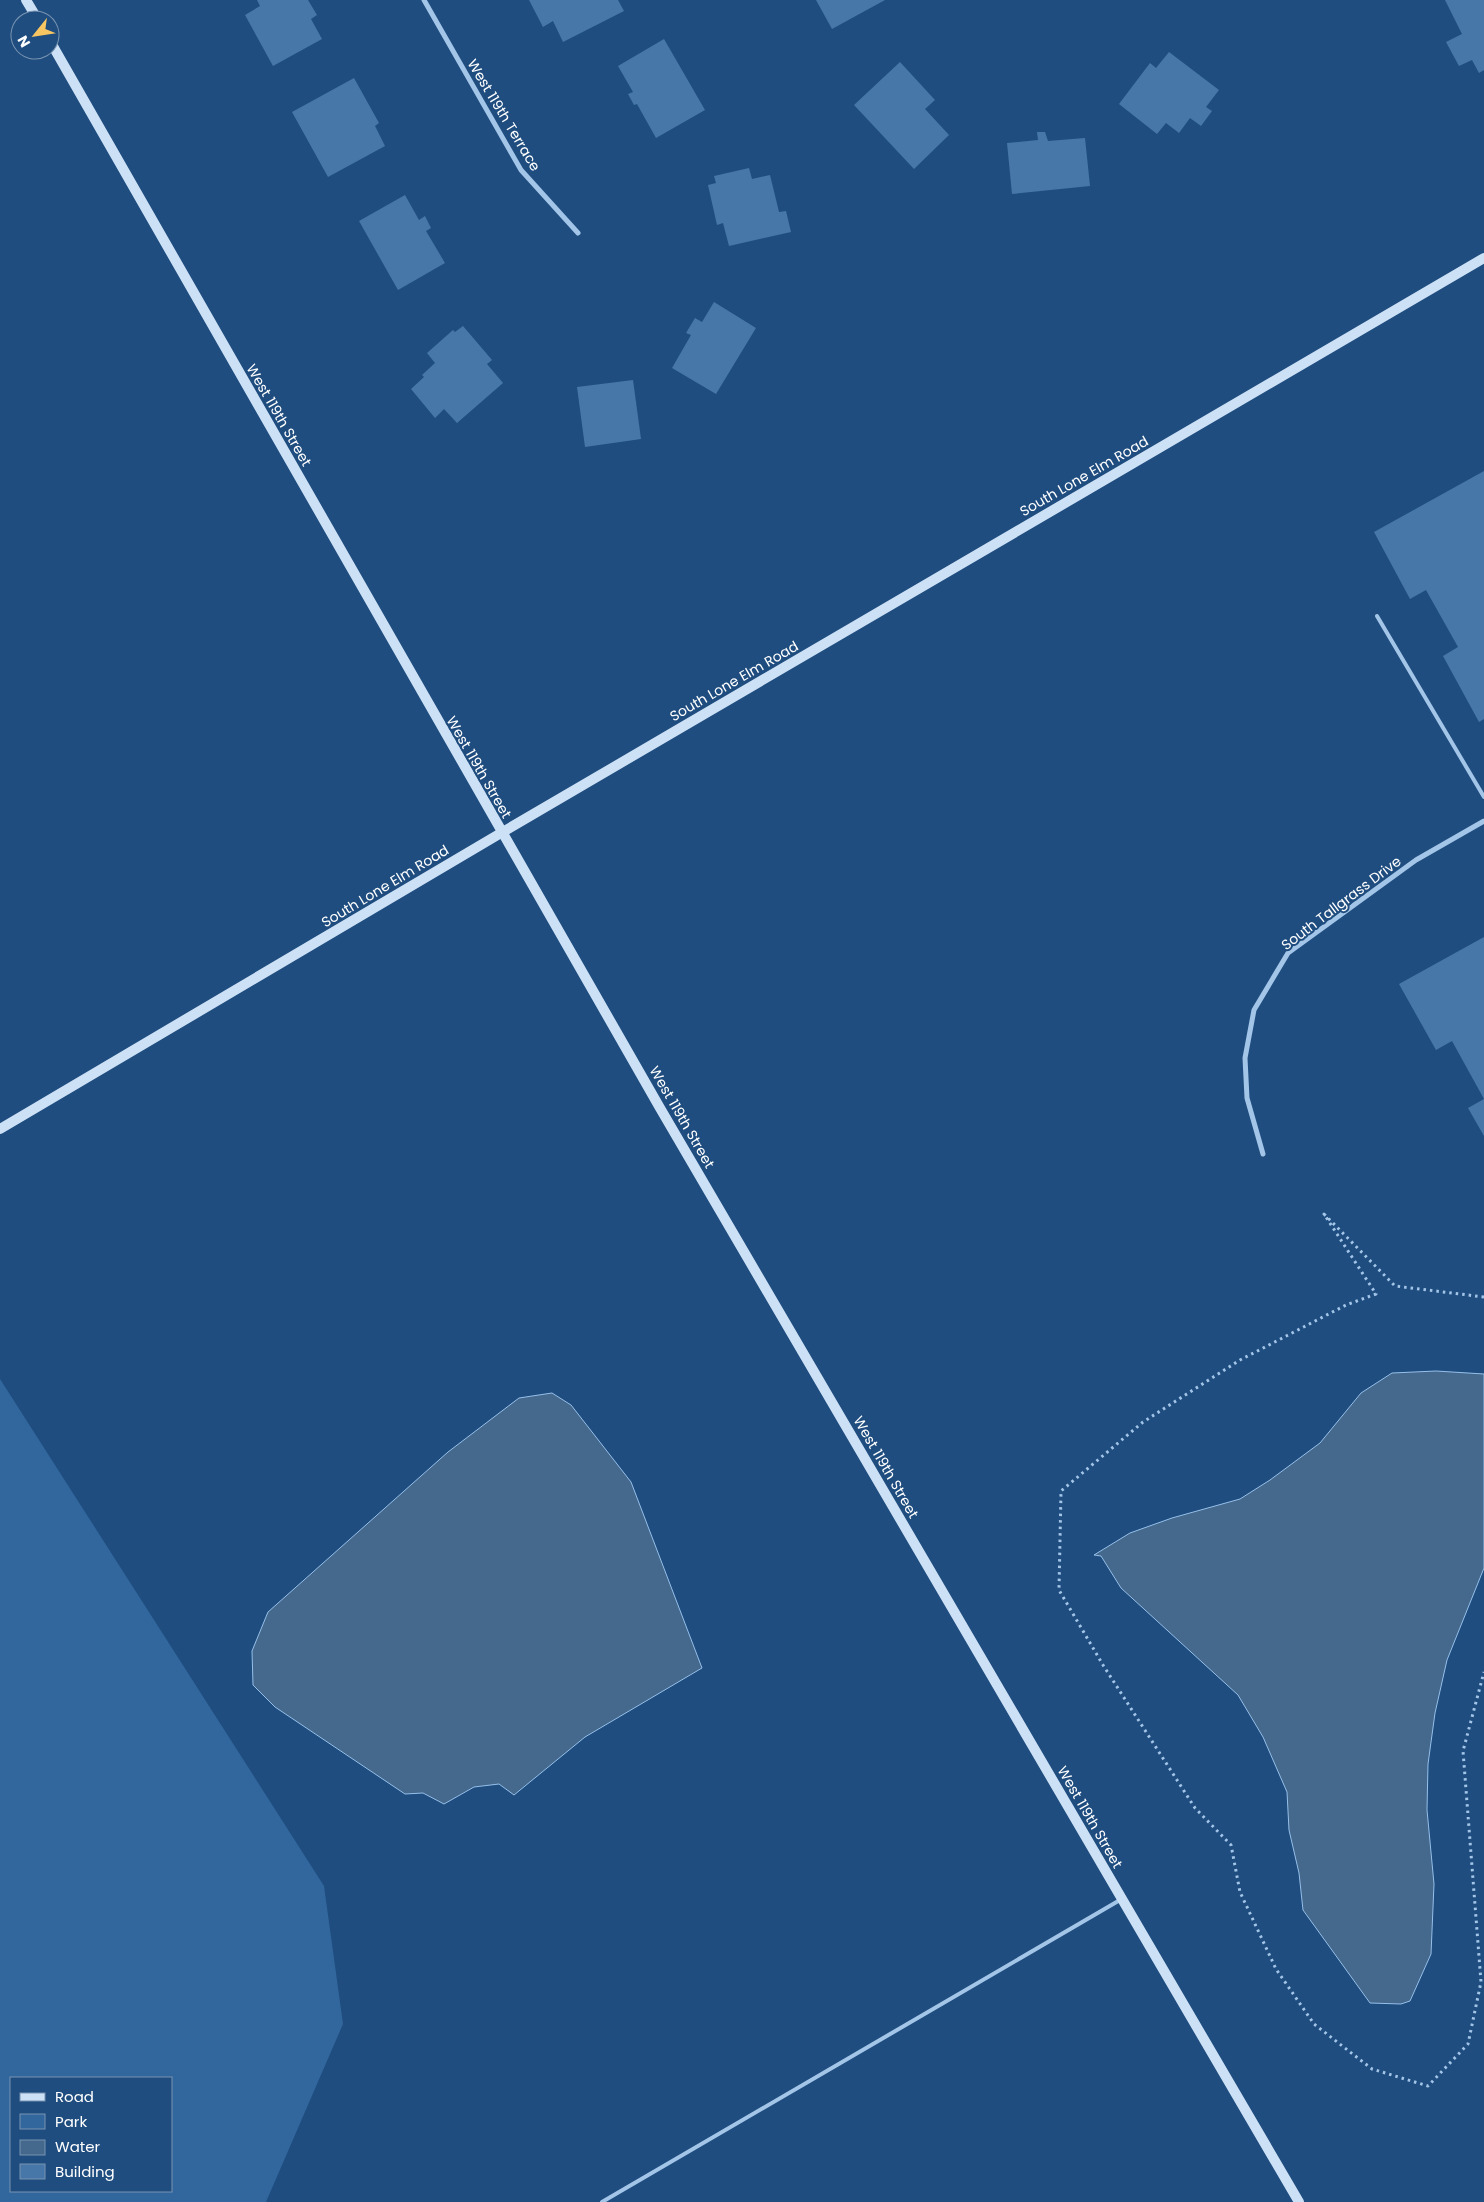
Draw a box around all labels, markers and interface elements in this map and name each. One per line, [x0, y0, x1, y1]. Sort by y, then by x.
north arrow [10, 10, 60, 60]
text: N [12, 32, 35, 51]
street label: West 119th Terrace [463, 55, 546, 175]
street label: West 119th Street [242, 360, 316, 470]
street label: South Lone Elm Road [1016, 431, 1152, 521]
street label: South Lone Elm Road [666, 636, 802, 726]
street label: West 119th Street [442, 712, 516, 822]
street label: South Lone Elm Road [317, 840, 453, 932]
street label: South Tallgrass Drive [1277, 851, 1405, 955]
street label: West 119th Street [645, 1062, 719, 1172]
street label: West 119th Street [849, 1412, 923, 1522]
street label: West 119th Street [1053, 1762, 1127, 1872]
legend [10, 2077, 172, 2192]
text: Road [55, 2086, 94, 2107]
text: Park [55, 2111, 87, 2132]
text: Water [55, 2136, 101, 2157]
text: Building [55, 2161, 115, 2182]

